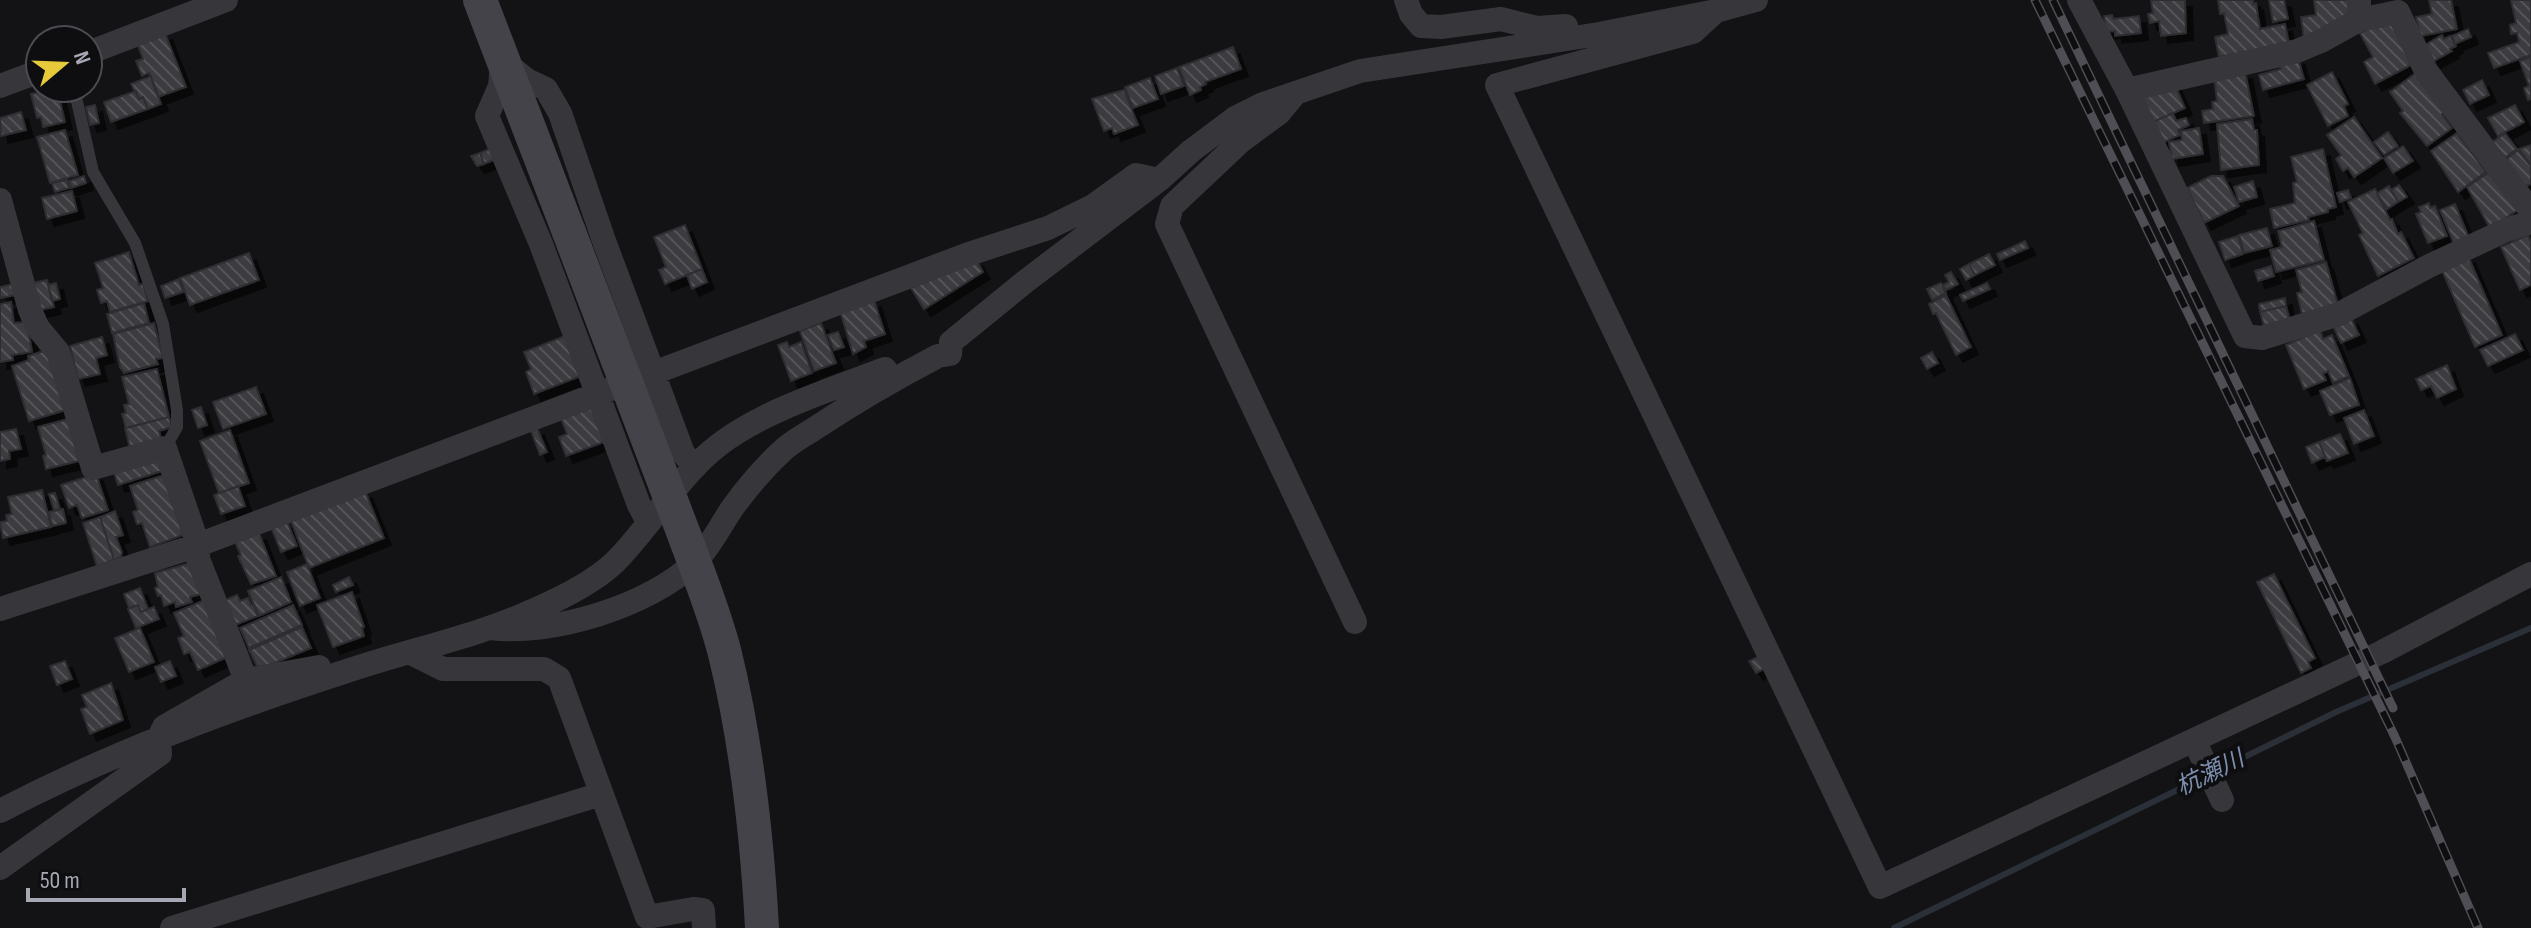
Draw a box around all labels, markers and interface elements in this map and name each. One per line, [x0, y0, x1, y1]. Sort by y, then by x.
north arrow [24, 24, 104, 104]
text: N [67, 48, 96, 68]
water label: 杭瀬川 [2171, 743, 2251, 802]
scale bar [28, 852, 184, 902]
text: 50 m [40, 866, 80, 895]

